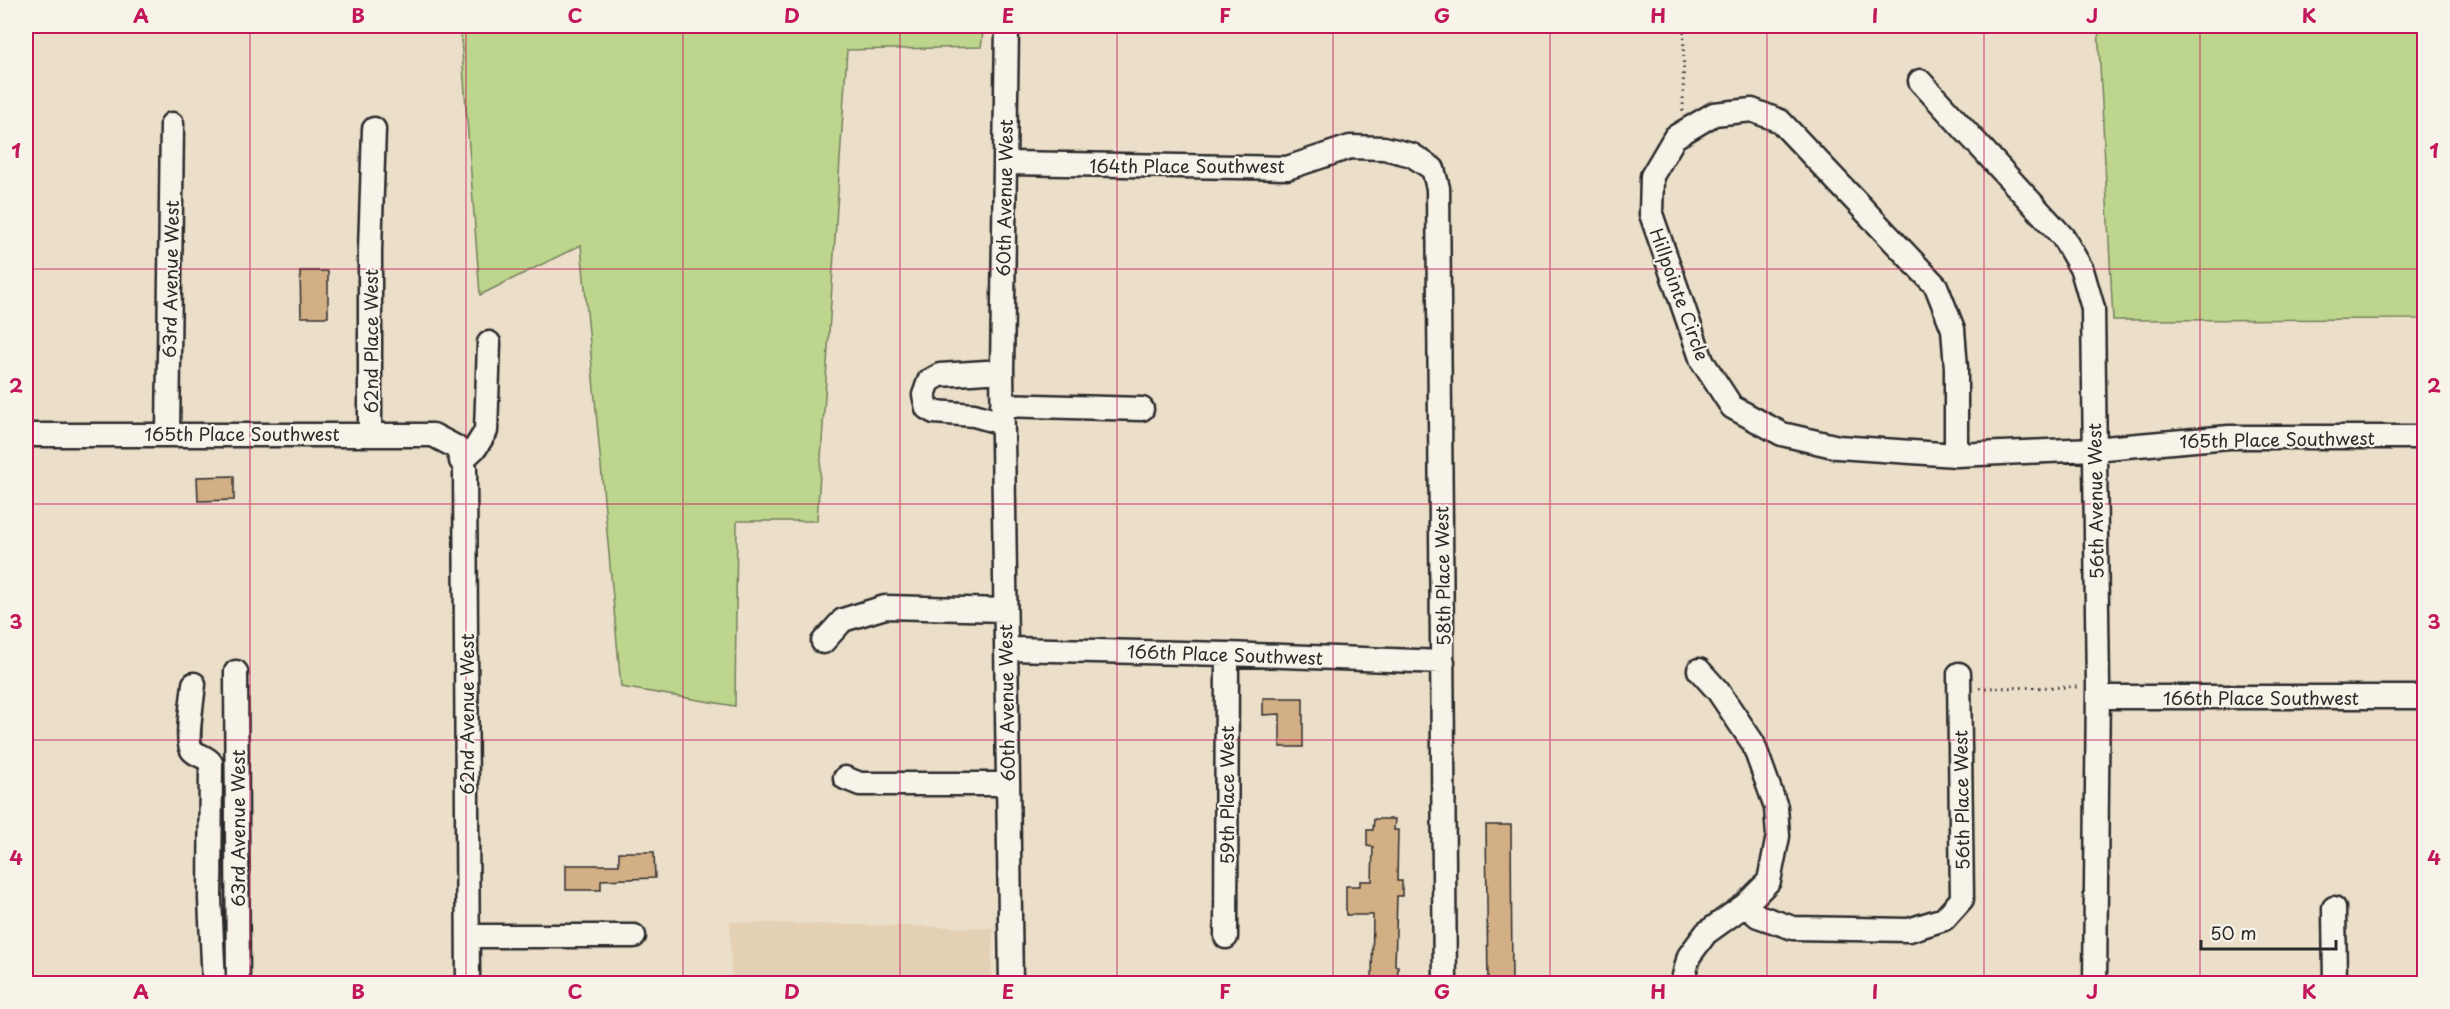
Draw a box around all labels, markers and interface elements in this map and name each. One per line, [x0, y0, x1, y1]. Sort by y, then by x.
text: A [133, 0, 149, 30]
text: B [351, 0, 365, 30]
text: C [567, 0, 583, 30]
text: D [784, 0, 800, 30]
text: E [1002, 0, 1014, 30]
text: F [1219, 0, 1231, 30]
text: G [1434, 0, 1450, 30]
text: H [1650, 0, 1666, 30]
text: I [1872, 0, 1878, 30]
text: J [2086, 0, 2098, 30]
text: K [2302, 0, 2317, 30]
street label: 60th Avenue West [989, 119, 1019, 277]
text: 1 [11, 135, 21, 165]
text: 1 [2429, 135, 2439, 165]
street label: 164th Place Southwest [1089, 152, 1285, 179]
street label: 63rd Avenue West [155, 200, 185, 358]
street label: Hillpointe Circle [1644, 224, 1716, 364]
street label: 62nd Place West [357, 269, 384, 413]
text: 2 [9, 370, 23, 400]
text: 2 [2427, 370, 2441, 400]
street label: 165th Place Southwest [144, 420, 340, 447]
street label: 56th Avenue West [2080, 423, 2110, 579]
street label: 165th Place Southwest [2179, 424, 2375, 454]
street label: 58th Place West [1427, 506, 1457, 646]
text: 3 [9, 606, 23, 636]
text: 3 [2427, 606, 2441, 636]
street label: 60th Avenue West [991, 624, 1021, 782]
street label: 62nd Avenue West [453, 633, 480, 795]
street label: 166th Place Southwest [1127, 637, 1323, 671]
street label: 166th Place Southwest [2163, 684, 2359, 711]
street label: 59th Place West [1213, 726, 1240, 864]
street label: 56th Place West [1946, 730, 1976, 870]
street label: 63rd Avenue West [224, 749, 251, 907]
text: 4 [9, 842, 23, 872]
text: 4 [2427, 842, 2441, 872]
scale bar [2201, 913, 2336, 951]
text: 50 m [2210, 919, 2257, 946]
text: A [133, 976, 149, 1006]
text: B [351, 976, 365, 1006]
text: C [567, 976, 583, 1006]
text: D [784, 976, 800, 1006]
text: E [1002, 976, 1014, 1006]
text: F [1219, 976, 1231, 1006]
text: G [1434, 976, 1450, 1006]
text: H [1650, 976, 1666, 1006]
text: I [1872, 976, 1878, 1006]
text: J [2086, 976, 2098, 1006]
text: K [2302, 976, 2317, 1006]

